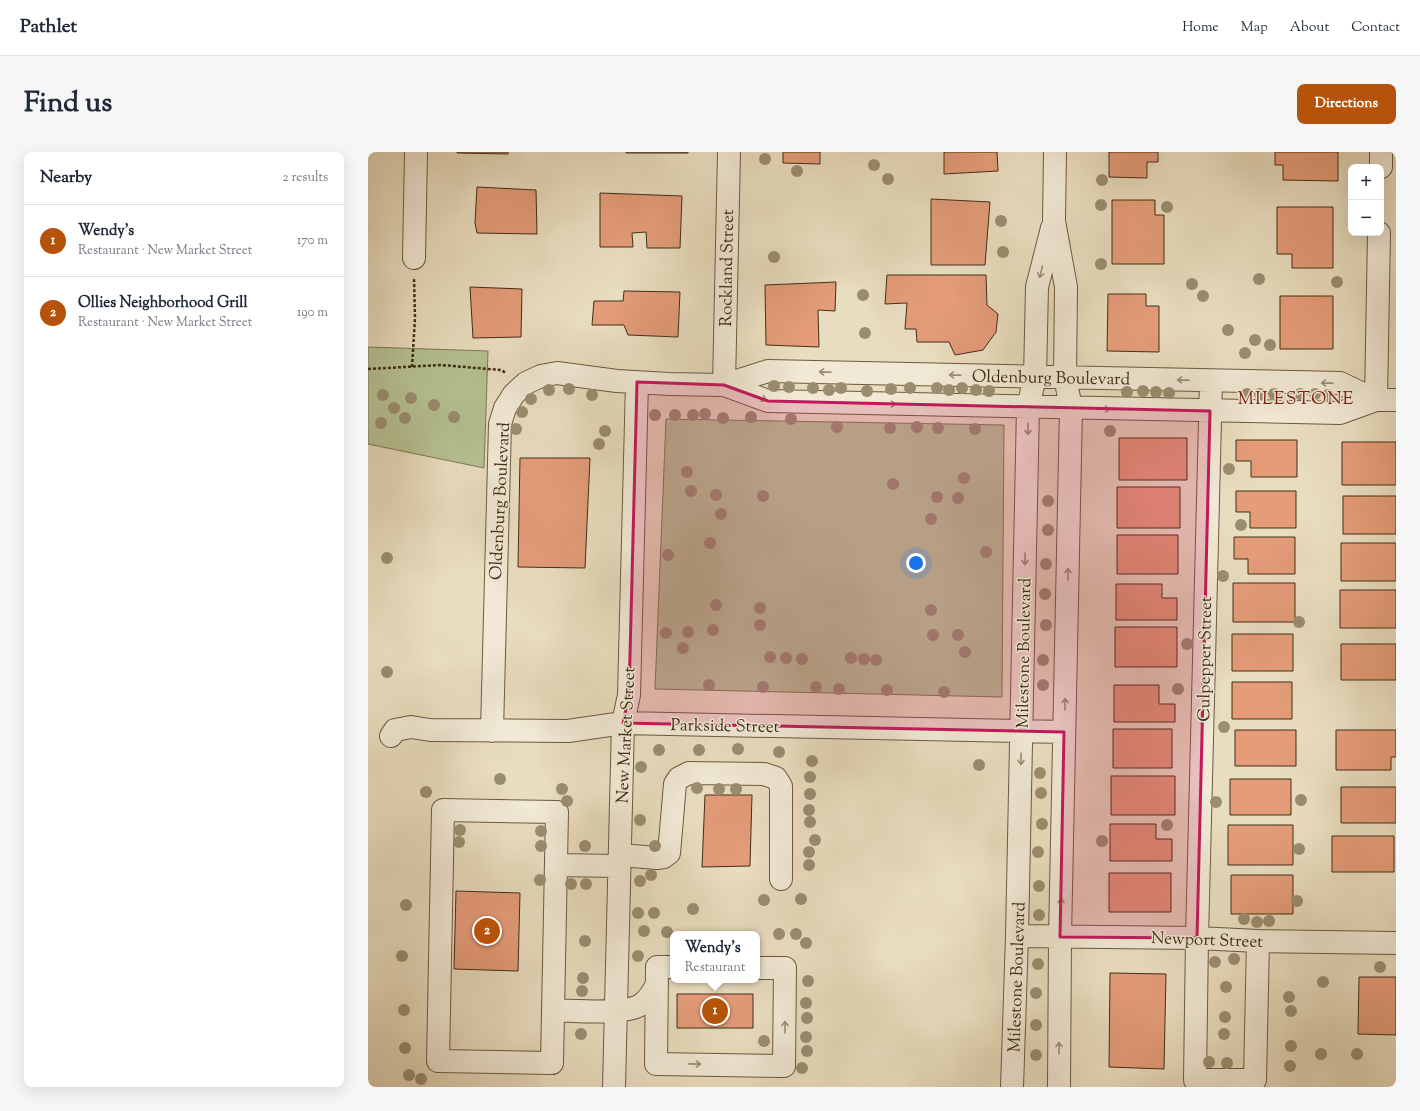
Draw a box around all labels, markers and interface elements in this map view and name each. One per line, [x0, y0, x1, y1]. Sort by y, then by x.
text: Pathlet [20, 14, 77, 41]
text: Home [1182, 18, 1219, 38]
text: Map [1241, 18, 1268, 38]
text: About [1290, 18, 1329, 38]
text: Contact [1351, 18, 1400, 38]
text: Find us [24, 84, 112, 124]
button: Directions [1297, 84, 1396, 124]
map controls [1348, 164, 1384, 236]
button: + [1348, 164, 1384, 200]
text: Nearby [40, 166, 92, 190]
text: 2 results [283, 169, 328, 187]
button: − [1348, 200, 1384, 236]
street label: Rockland Street [715, 209, 741, 327]
text: Wendy's [78, 221, 134, 242]
text: 1 [51, 232, 55, 250]
text: 170 m [297, 232, 328, 250]
text: Restaurant · New Market Street [78, 242, 252, 260]
one-way arrow [1037, 266, 1044, 279]
text: Ollies Neighborhood Grill [78, 293, 248, 314]
text: 2 [50, 304, 56, 322]
text: 190 m [297, 304, 328, 322]
text: Restaurant · New Market Street [78, 314, 252, 332]
street label: Oldenburg Boulevard [972, 366, 1131, 392]
one-way arrow [819, 368, 832, 376]
one-way arrow [949, 371, 962, 379]
one-way arrow [1177, 376, 1190, 384]
one-way arrow [1321, 379, 1334, 386]
district label: MILESTONE [1238, 387, 1354, 413]
one-way arrow [754, 395, 766, 403]
one-way arrow [883, 400, 896, 408]
one-way arrow [1097, 405, 1110, 412]
street label: Oldenburg Boulevard [485, 421, 517, 581]
one-way arrow [1024, 422, 1032, 435]
one-way arrow [1021, 552, 1029, 565]
your location [906, 553, 926, 573]
one-way arrow [1064, 568, 1071, 581]
street label: Milestone Boulevard [1012, 577, 1038, 729]
street label: Culpepper Street [1193, 596, 1219, 722]
street label: New Market Street [611, 666, 643, 804]
one-way arrow [1061, 698, 1068, 711]
street label: Parkside Street [670, 714, 780, 740]
one-way arrow [1017, 752, 1025, 765]
one-way arrow [1057, 898, 1064, 911]
street label: Milestone Boulevard [1003, 901, 1033, 1053]
pin: 2 [474, 916, 500, 946]
street label: Newport Street [1150, 927, 1264, 955]
popup [670, 931, 760, 983]
text: Wendy's [685, 938, 741, 959]
text: Restaurant [685, 959, 745, 977]
pin: 1 [702, 996, 728, 1026]
one-way arrow [781, 1021, 789, 1034]
one-way arrow [1055, 1042, 1063, 1055]
one-way arrow [688, 1060, 701, 1068]

